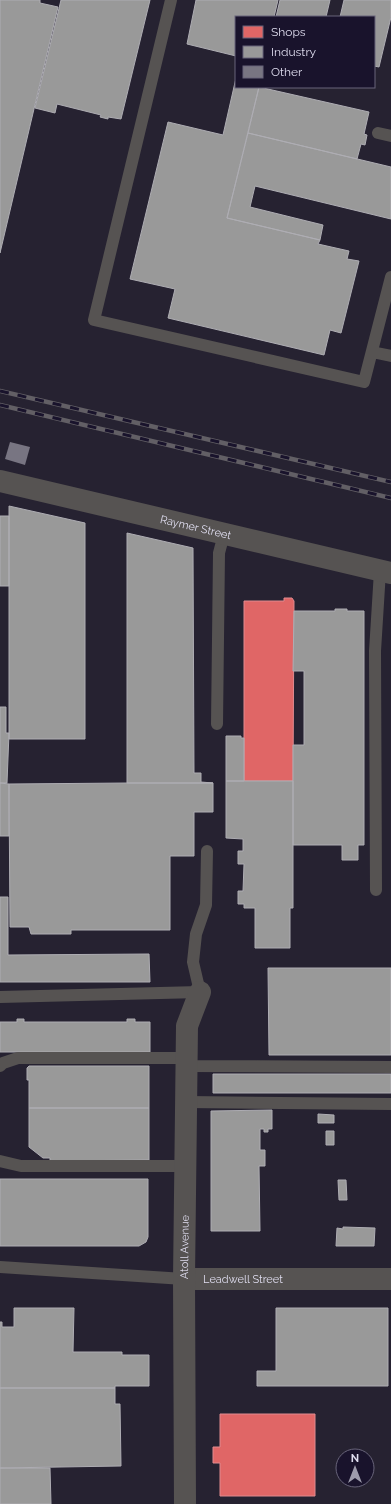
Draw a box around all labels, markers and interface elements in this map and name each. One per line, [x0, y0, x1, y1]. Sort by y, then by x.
legend [235, 16, 375, 88]
text: Shops [271, 25, 306, 39]
text: Industry [271, 45, 317, 59]
text: Other [271, 65, 303, 79]
street label: Raymer Street [159, 513, 233, 542]
street label: Atoll Avenue [178, 1214, 192, 1279]
street label: Leadwell Street [203, 1273, 283, 1286]
north arrow [335, 1448, 375, 1488]
text: N [351, 1452, 359, 1465]

